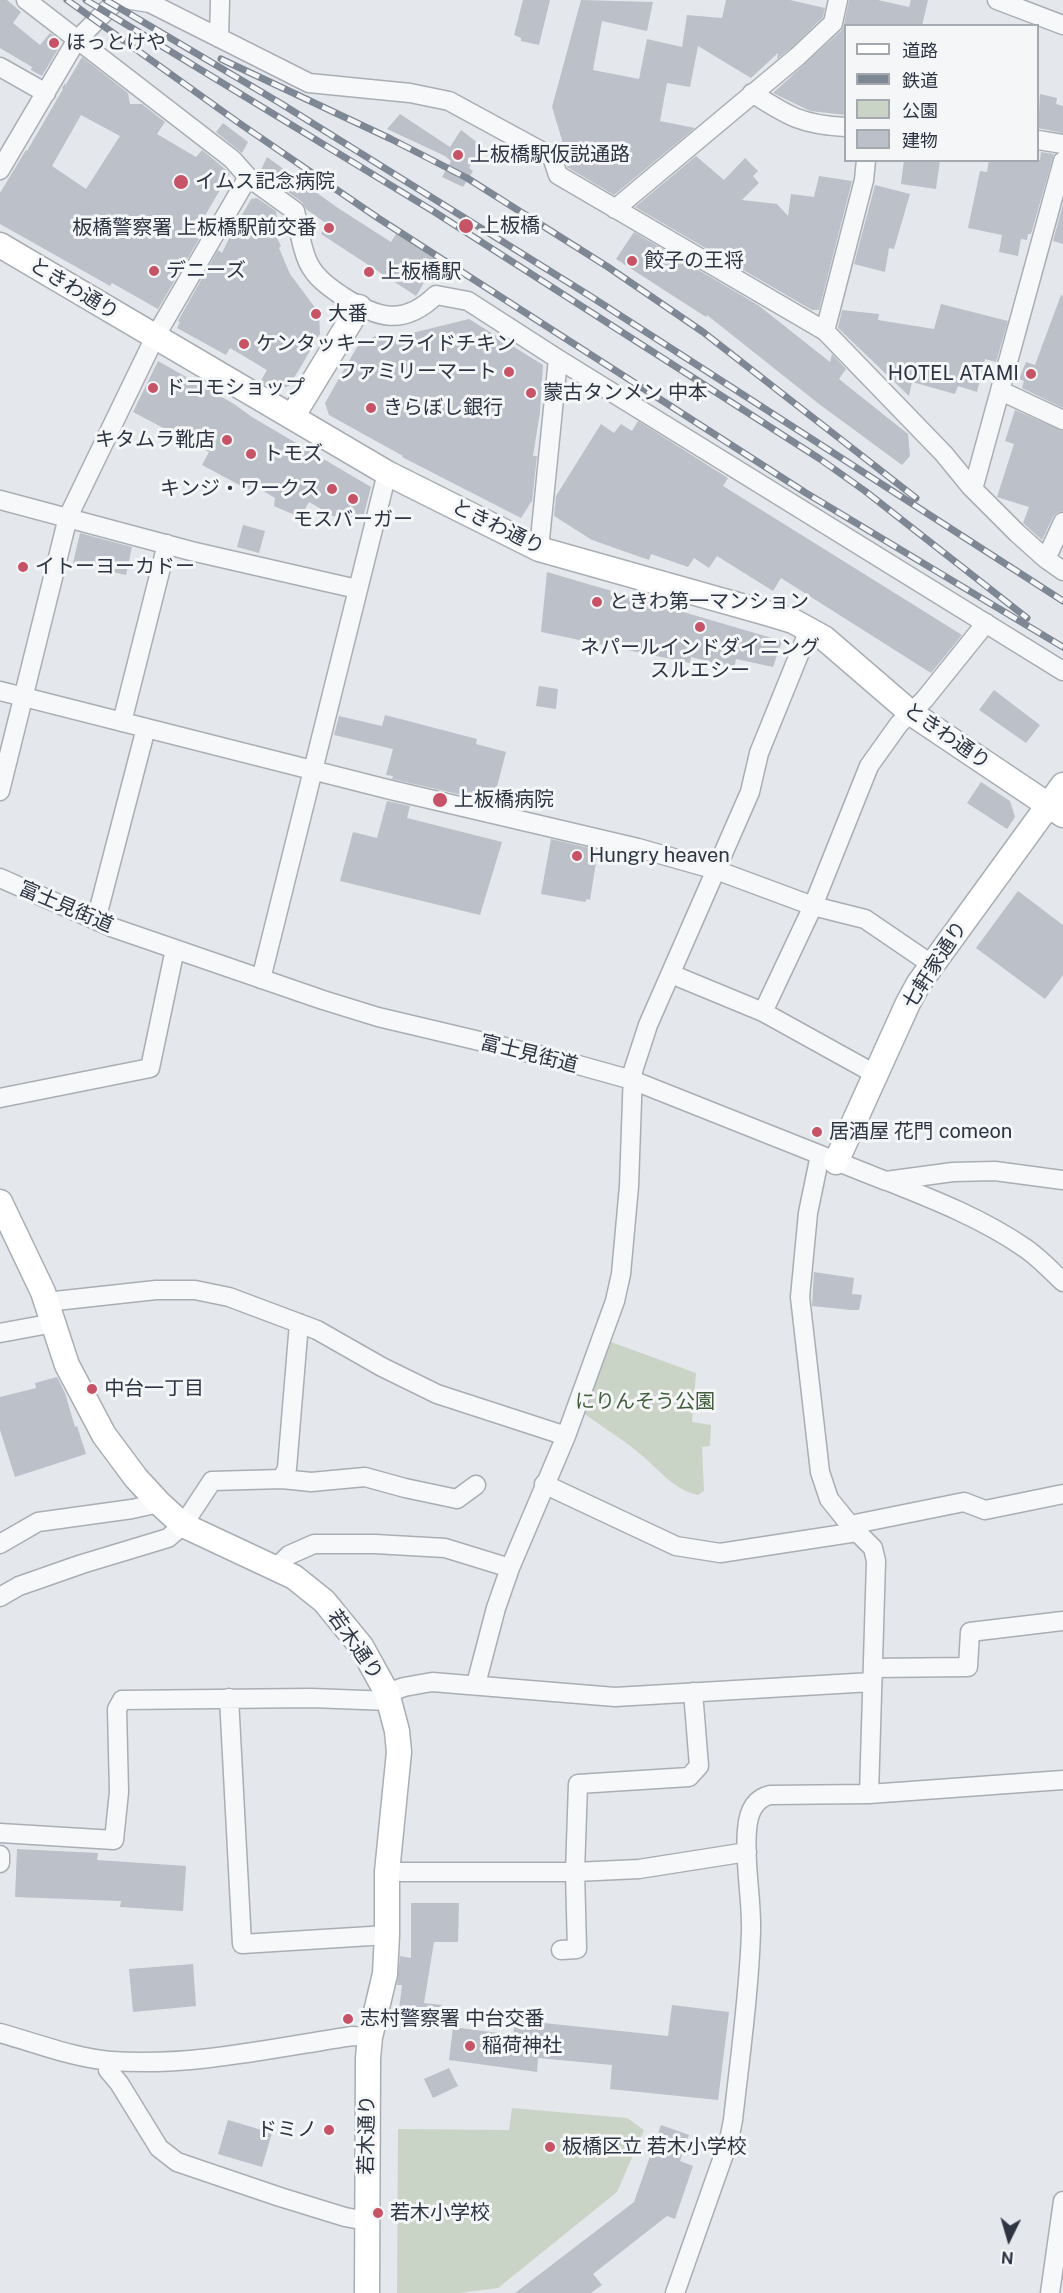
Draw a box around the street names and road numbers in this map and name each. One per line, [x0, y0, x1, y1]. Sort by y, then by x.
street label: ときわ通り [25, 253, 123, 325]
street label: ときわ通り [448, 494, 548, 560]
street label: ときわ通り [899, 697, 995, 775]
street label: 富士見街道 [15, 876, 117, 938]
street label: 七軒家通り [898, 917, 972, 1013]
street label: 富士見街道 [478, 1030, 580, 1078]
street label: 若木通り [322, 1605, 388, 1685]
street label: 若木通り [354, 2095, 380, 2175]

